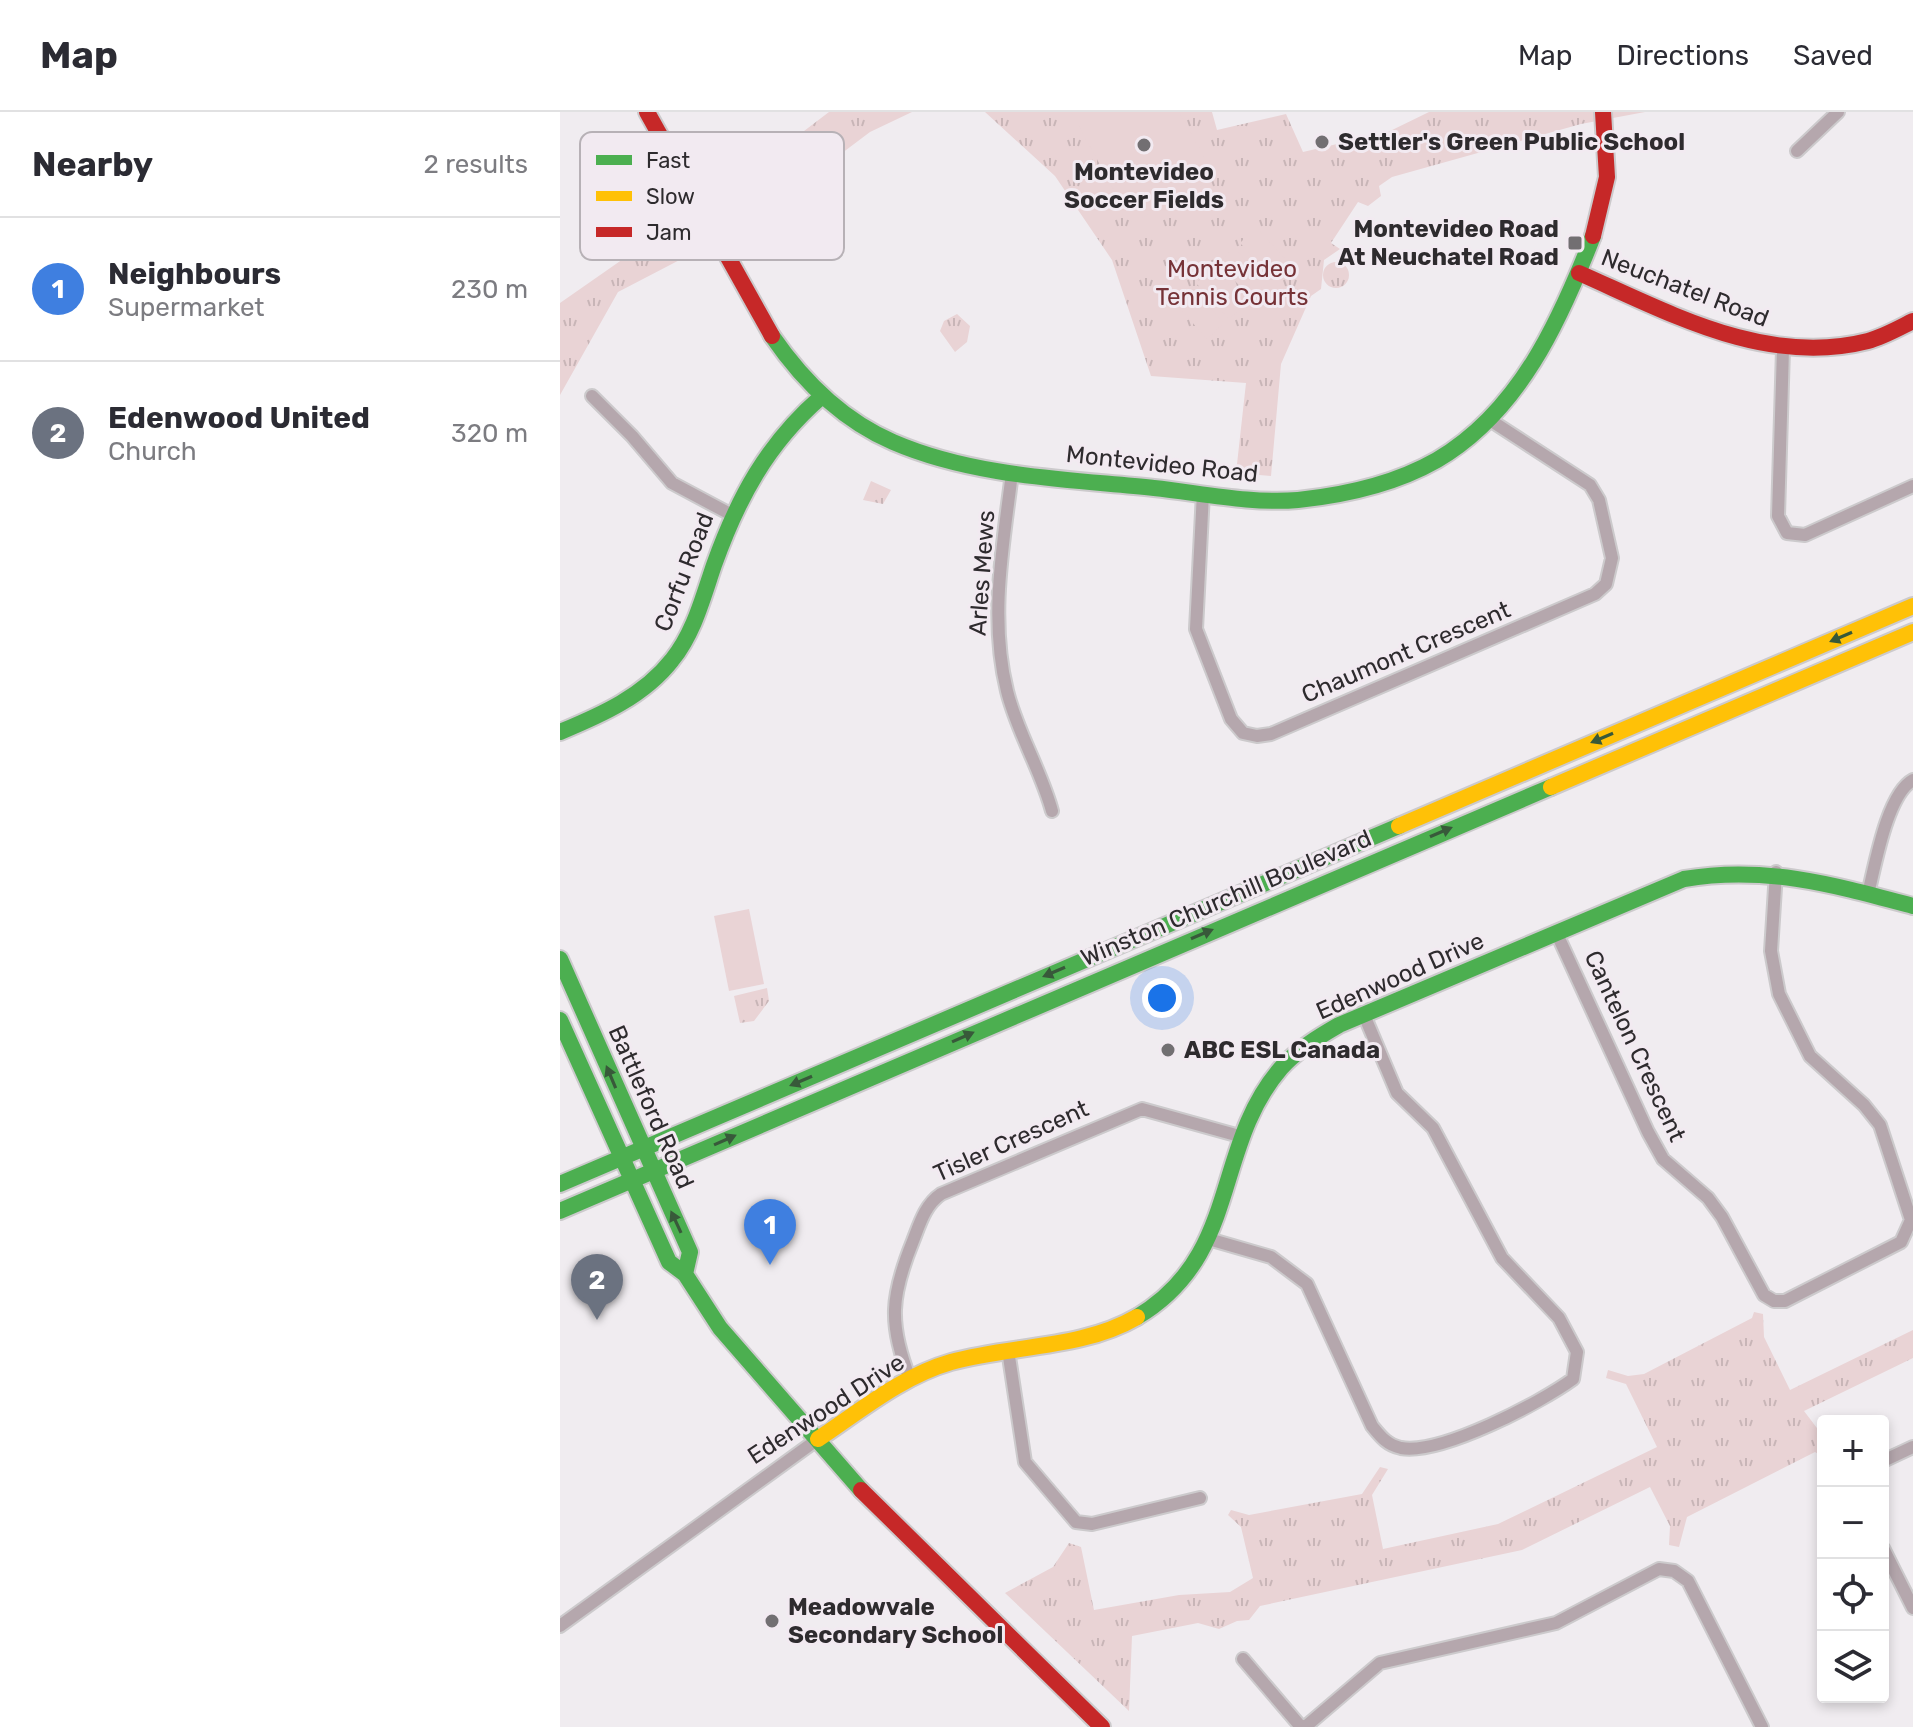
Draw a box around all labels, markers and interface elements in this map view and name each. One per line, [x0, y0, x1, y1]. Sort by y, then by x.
text: Map [40, 32, 118, 78]
text: Map [1518, 39, 1572, 72]
text: Directions [1616, 39, 1749, 72]
text: Saved [1793, 39, 1873, 72]
place label: Settler's Green Public School [1338, 128, 1685, 156]
legend [580, 132, 844, 260]
marker: Settler's Green Public School [1313, 133, 1331, 151]
marker: Montevideo Soccer Fields [1135, 136, 1153, 154]
text: Nearby [32, 144, 153, 185]
text: Fast [646, 147, 691, 174]
text: 2 results [424, 149, 528, 180]
place label: Montevideo Soccer Fields [1064, 158, 1224, 214]
text: Slow [646, 183, 695, 210]
place label: Montevideo Road At Neuchatel Road [1338, 215, 1559, 271]
text: Jam [646, 219, 692, 246]
marker: Montevideo Road At Neuchatel Road [1566, 234, 1584, 252]
street label: Neuchatel Road [1597, 243, 1773, 333]
park label: Montevideo Tennis Courts [1155, 255, 1309, 311]
text: Neighbours [108, 256, 281, 292]
text: 1 [52, 274, 64, 305]
text: 230 m [451, 274, 528, 305]
text: Supermarket [108, 292, 265, 323]
text: Edenwood United [108, 400, 370, 436]
text: 2 [50, 418, 66, 449]
text: 320 m [451, 418, 528, 449]
text: Church [108, 436, 197, 467]
street label: Montevideo Road [1065, 440, 1259, 488]
street label: Corfu Road [648, 508, 720, 636]
street label: Arles Mews [964, 509, 1000, 637]
street label: Chaumont Crescent [1297, 595, 1515, 709]
one-way arrow [1829, 630, 1853, 643]
one-way arrow [1590, 731, 1613, 744]
street label: Winston Churchill Boulevard [1077, 824, 1375, 972]
one-way arrow [1429, 825, 1453, 838]
street label: Edenwood Drive [1312, 926, 1488, 1026]
one-way arrow [1190, 928, 1214, 941]
street label: Cantelon Crescent [1578, 946, 1692, 1146]
one-way arrow [1042, 966, 1065, 979]
your location [1142, 978, 1182, 1018]
street label: Battleford Road [602, 1021, 700, 1193]
one-way arrow [951, 1030, 975, 1044]
place label: ABC ESL Canada [1184, 1036, 1380, 1064]
marker: ABC ESL Canada [1159, 1041, 1177, 1059]
one-way arrow [604, 1065, 617, 1089]
one-way arrow [789, 1074, 812, 1087]
street label: Tisler Crescent [929, 1094, 1093, 1188]
one-way arrow [713, 1134, 736, 1147]
pin: 1 [744, 1199, 796, 1265]
one-way arrow [670, 1210, 683, 1234]
pin: 2 [571, 1254, 623, 1320]
street label: Edenwood Drive [743, 1348, 909, 1470]
map controls [1817, 1415, 1889, 1703]
button: + [1817, 1415, 1889, 1487]
button: − [1817, 1487, 1889, 1559]
button: locate [1817, 1559, 1889, 1631]
place label: Meadowvale Secondary School [788, 1593, 1003, 1649]
marker: Meadowvale Secondary School [763, 1612, 781, 1630]
button: layers [1817, 1631, 1889, 1703]

